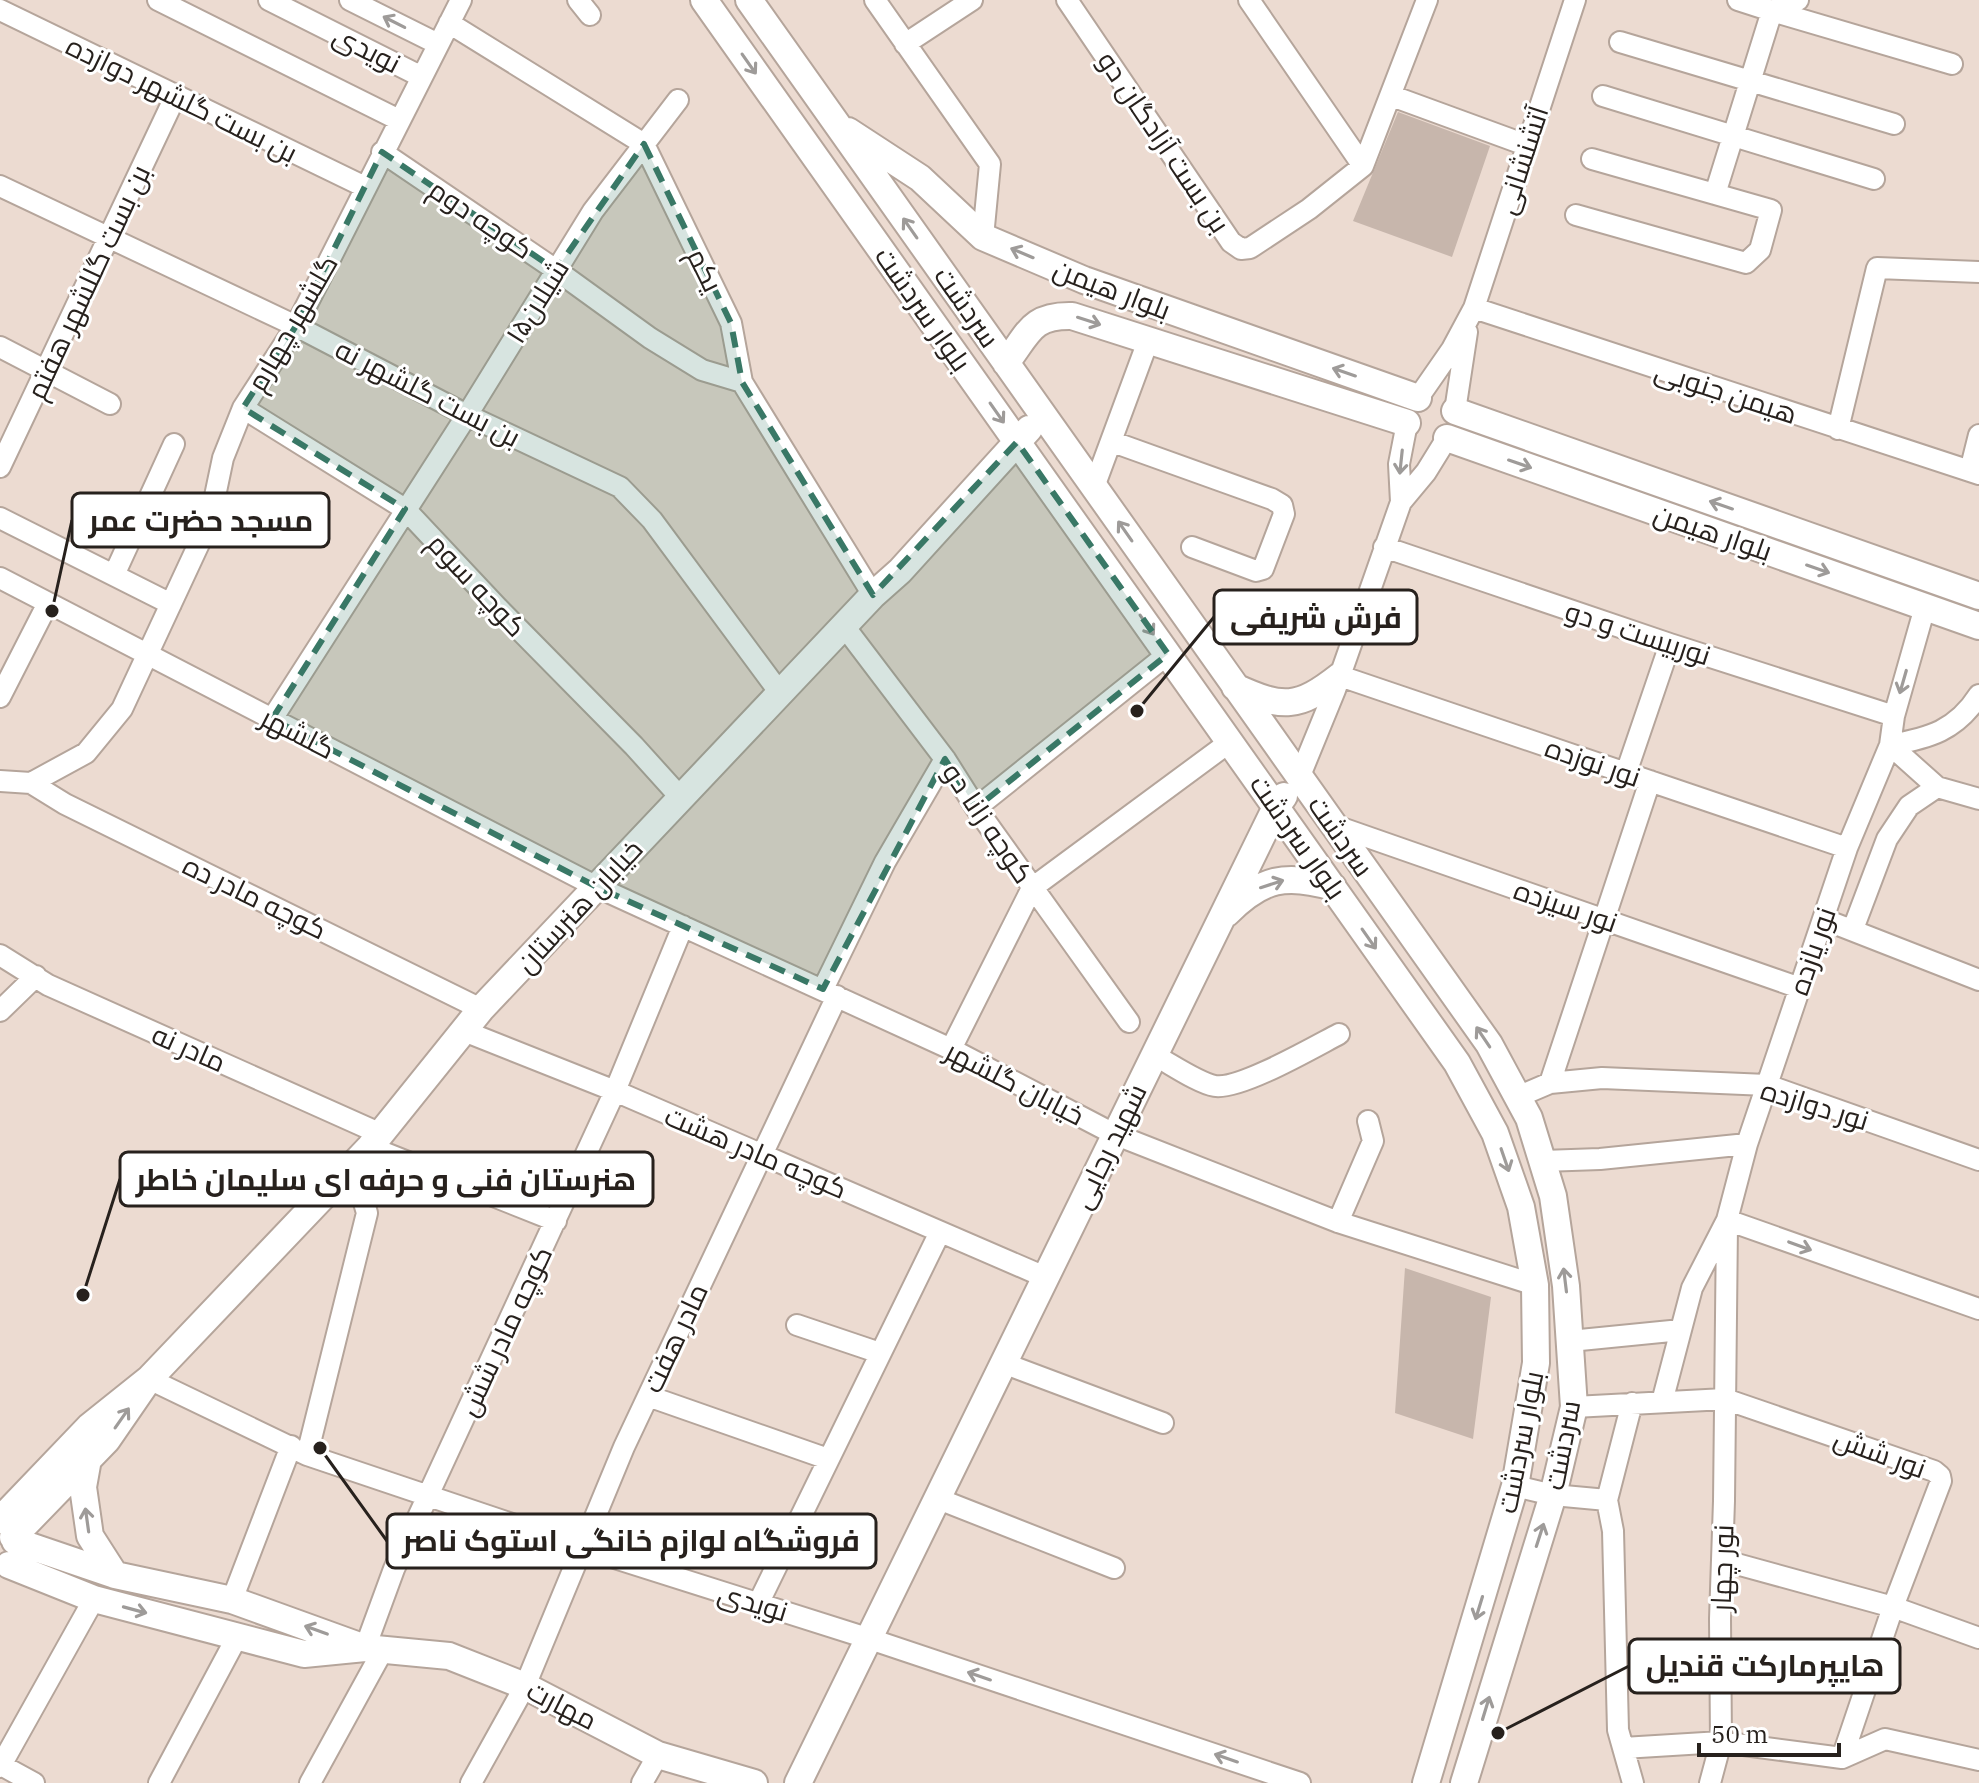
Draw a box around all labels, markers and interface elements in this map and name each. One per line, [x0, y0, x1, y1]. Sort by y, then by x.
one-way arrow [383, 14, 407, 29]
street label: نویدی [327, 16, 407, 81]
street label: بن بست گلشهر دوازده [60, 26, 304, 171]
street label: بن بست آزادگان دو [1090, 44, 1239, 240]
one-way arrow [741, 52, 757, 74]
street label: آتشنشانی [1487, 100, 1557, 219]
street label: بن بست گللشهر هفتم [17, 158, 160, 406]
street label: کوچه دوم [421, 170, 541, 269]
one-way arrow [902, 217, 918, 239]
street label: بلوار سردشت [867, 239, 980, 378]
street label: یکم [677, 242, 732, 299]
one-way arrow [1010, 245, 1035, 260]
street label: گلشهر چهارم [238, 248, 347, 399]
street label: بلوار هیمن [1048, 249, 1176, 328]
street label: شیلان۱۵ [496, 252, 577, 350]
street label: سردشت [926, 259, 1009, 354]
one-way arrow [1077, 315, 1102, 330]
street label: بن بست گلشهر نه [329, 330, 527, 455]
street label: هیمن جنوبی [1650, 351, 1802, 432]
one-way arrow [1332, 364, 1357, 379]
one-way arrow [989, 401, 1005, 423]
one-way arrow [1394, 448, 1409, 475]
one-way arrow [1507, 458, 1532, 472]
callout: مسجد حضرت عمر [72, 493, 329, 547]
street label: بلوار هیمن [1649, 494, 1777, 569]
one-way arrow [1709, 497, 1733, 511]
text: مسجد حضرت عمر [88, 500, 313, 539]
one-way arrow [1117, 521, 1133, 543]
street label: کوچه سوم [418, 525, 535, 646]
one-way arrow [1805, 563, 1830, 578]
callout: فرش شریفی [1214, 590, 1417, 644]
street label: نوربیست و دو [1561, 592, 1716, 673]
text: فرش شریفی [1230, 597, 1402, 636]
one-way arrow [1138, 614, 1155, 635]
one-way arrow [1895, 669, 1910, 695]
street label: گلشهر [253, 697, 342, 767]
street label: نور نوزده [1541, 728, 1646, 795]
street label: کوچه زانا دو [934, 755, 1042, 891]
street label: بلوار سردشت [1242, 767, 1355, 906]
street label: سردشت [1300, 788, 1383, 883]
street label: خیابان هنرستان [507, 831, 650, 980]
street label: کوچه مادر ده [177, 846, 333, 948]
street label: نور سیزده [1509, 871, 1623, 940]
one-way arrow [1259, 876, 1284, 890]
street label: نور یازده [1779, 902, 1844, 1000]
one-way arrow [1361, 928, 1378, 950]
street label: مادر نه [146, 1015, 232, 1080]
one-way arrow [1475, 1026, 1491, 1048]
street label: خیابان گلشهر [938, 1031, 1091, 1133]
street label: نور دوازده [1757, 1071, 1874, 1138]
street label: شهید رجایی [1062, 1077, 1155, 1214]
street label: کوچه مادر هشت [659, 1096, 853, 1208]
one-way arrow [1498, 1147, 1513, 1172]
callout: هنرستان فنی و حرفه ای سلیمان خاطر [120, 1152, 653, 1206]
text: هنرستان فنی و حرفه ای سلیمان خاطر [135, 1159, 636, 1198]
one-way arrow [1787, 1239, 1812, 1254]
street label: کوچه مادر شش [449, 1240, 561, 1422]
one-way arrow [1557, 1267, 1572, 1294]
street label: مادر هفت [633, 1277, 716, 1398]
street label: بلوار سردشت [1488, 1368, 1551, 1516]
street label: سردشت [1535, 1397, 1588, 1493]
one-way arrow [114, 1408, 130, 1430]
street label: نور شش [1829, 1419, 1931, 1486]
one-way arrow [80, 1507, 95, 1534]
callout: فروشگاه لوازم خانگى استوک ناصر [387, 1514, 876, 1568]
text: فروشگاه لوازم خانگى استوک ناصر [401, 1520, 860, 1561]
one-way arrow [1533, 1523, 1548, 1548]
street label: نور چهار [1701, 1524, 1743, 1614]
street label: نویدی [714, 1573, 793, 1630]
one-way arrow [1471, 1594, 1486, 1620]
one-way arrow [121, 1603, 147, 1618]
one-way arrow [304, 1622, 329, 1636]
callout: هایپرمارکت قندیل [1629, 1639, 1900, 1693]
text: هایپرمارکت قندیل [1646, 1645, 1884, 1687]
one-way arrow [967, 1667, 992, 1682]
street label: مهارت [521, 1671, 604, 1738]
one-way arrow [1479, 1696, 1494, 1722]
scale bar [1699, 1707, 1839, 1757]
text: 50 m [1711, 1718, 1768, 1750]
one-way arrow [1214, 1750, 1239, 1765]

